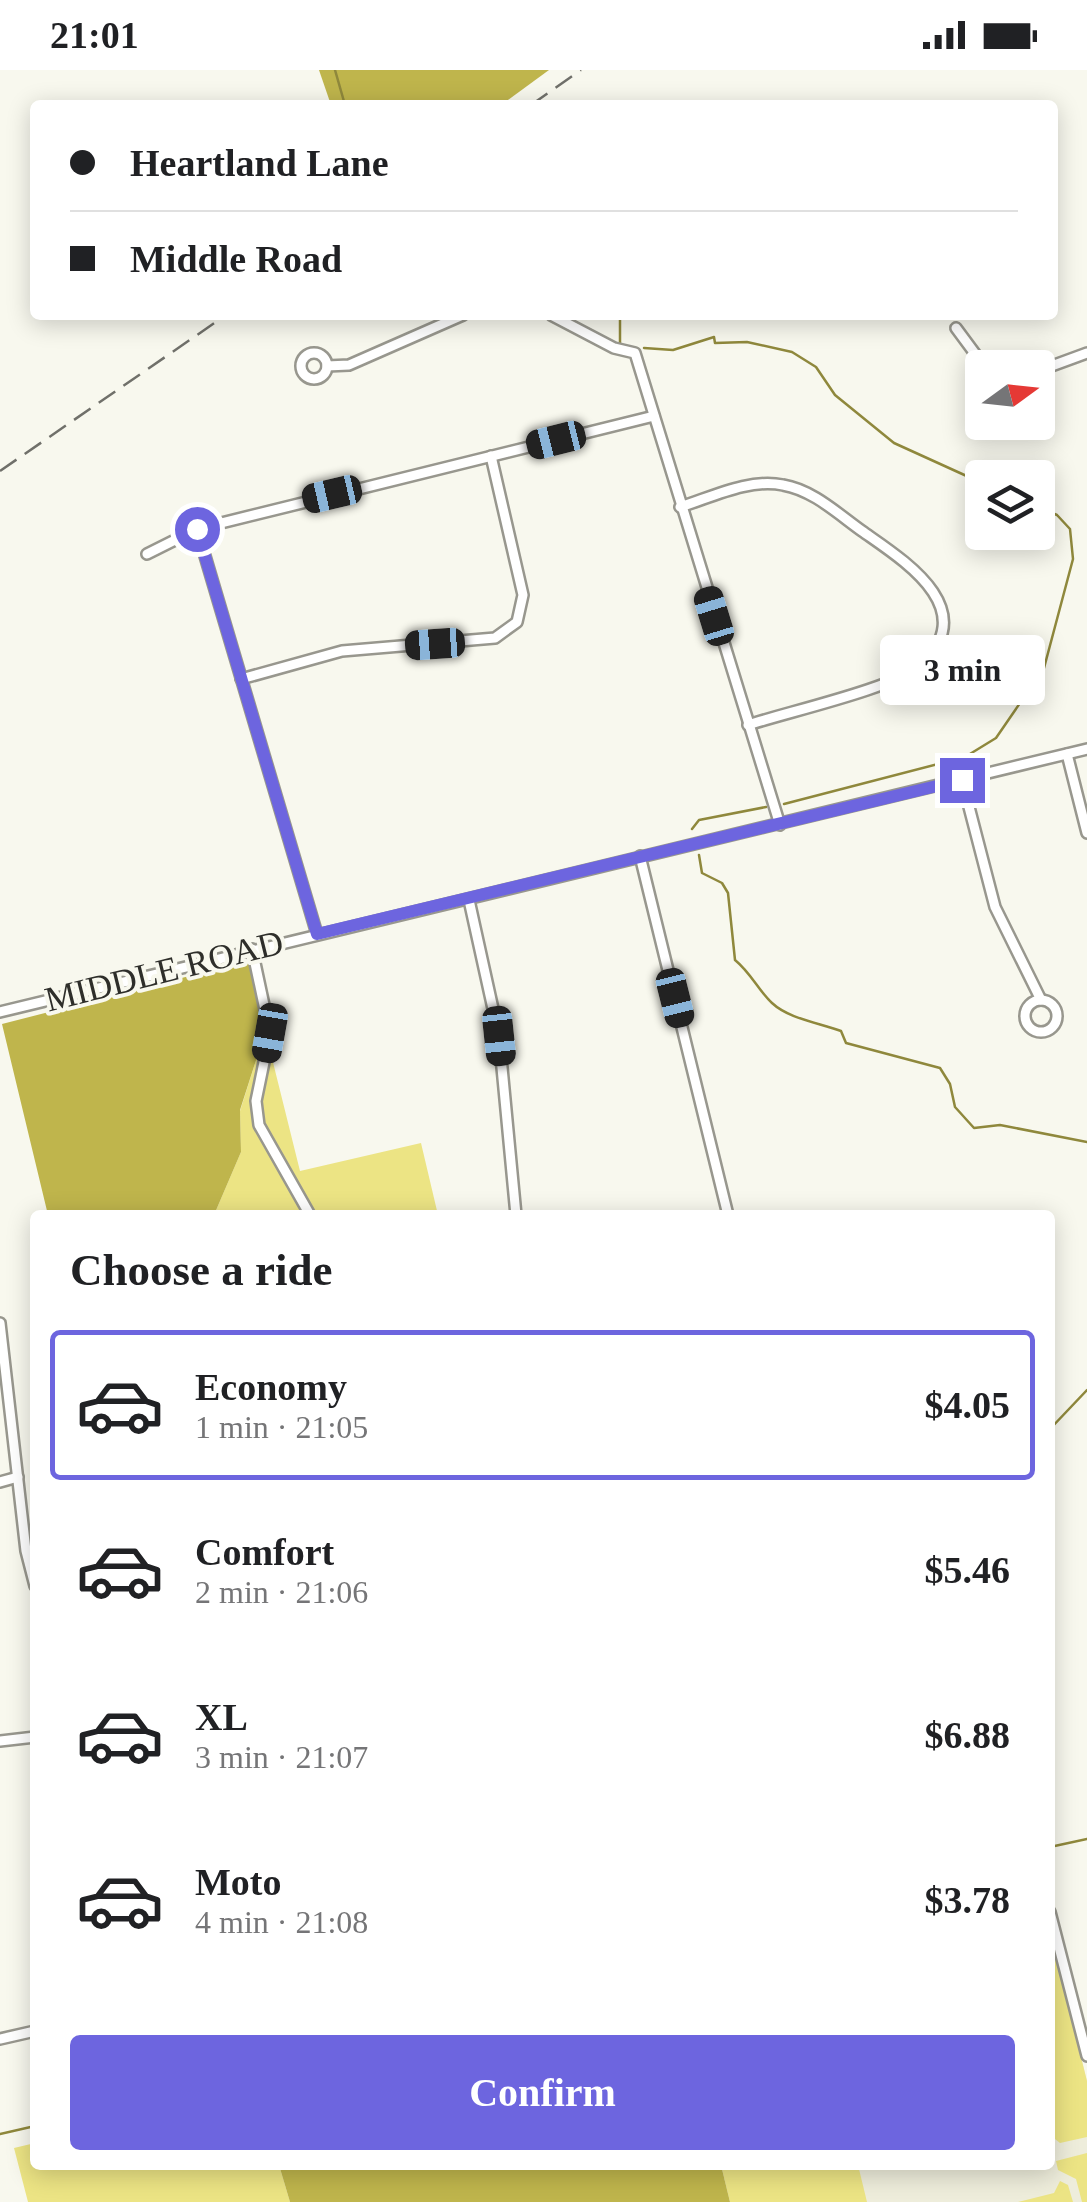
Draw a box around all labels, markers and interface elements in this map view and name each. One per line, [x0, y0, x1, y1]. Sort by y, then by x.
text: 21:01 [50, 14, 139, 56]
text: Heartland Lane [130, 142, 389, 184]
text: Middle Road [130, 238, 342, 280]
north arrow [965, 350, 1055, 440]
map controls [965, 350, 1055, 550]
car [523, 418, 589, 462]
button: layers [965, 460, 1055, 550]
car [299, 473, 365, 515]
route start [175, 507, 220, 552]
car [691, 583, 737, 649]
car [404, 627, 466, 661]
callout: 3 min [880, 635, 1044, 705]
text: 3 min [924, 652, 1001, 688]
route end [940, 758, 985, 803]
street label: MIDDLE ROAD [41, 923, 287, 1019]
car [653, 965, 697, 1031]
car [250, 1001, 290, 1065]
car [481, 1005, 517, 1067]
text: Choose a ride [70, 1245, 333, 1295]
icon: car [75, 1360, 165, 1450]
text: Economy [195, 1366, 347, 1408]
text: $4.05 [925, 1384, 1010, 1426]
text: 1 min · 21:05 [195, 1409, 368, 1445]
icon: car [75, 1525, 165, 1615]
text: Comfort [195, 1531, 334, 1573]
text: $5.46 [925, 1549, 1010, 1591]
text: 2 min · 21:06 [195, 1574, 368, 1610]
icon: car [75, 1690, 165, 1780]
text: XL [195, 1696, 248, 1738]
text: $6.88 [925, 1714, 1010, 1756]
text: 3 min · 21:07 [195, 1739, 368, 1775]
icon: car [75, 1855, 165, 1945]
text: Moto [195, 1861, 282, 1903]
text: $3.78 [925, 1879, 1010, 1921]
text: 4 min · 21:08 [195, 1904, 368, 1940]
button: Confirm [70, 2035, 1015, 2150]

